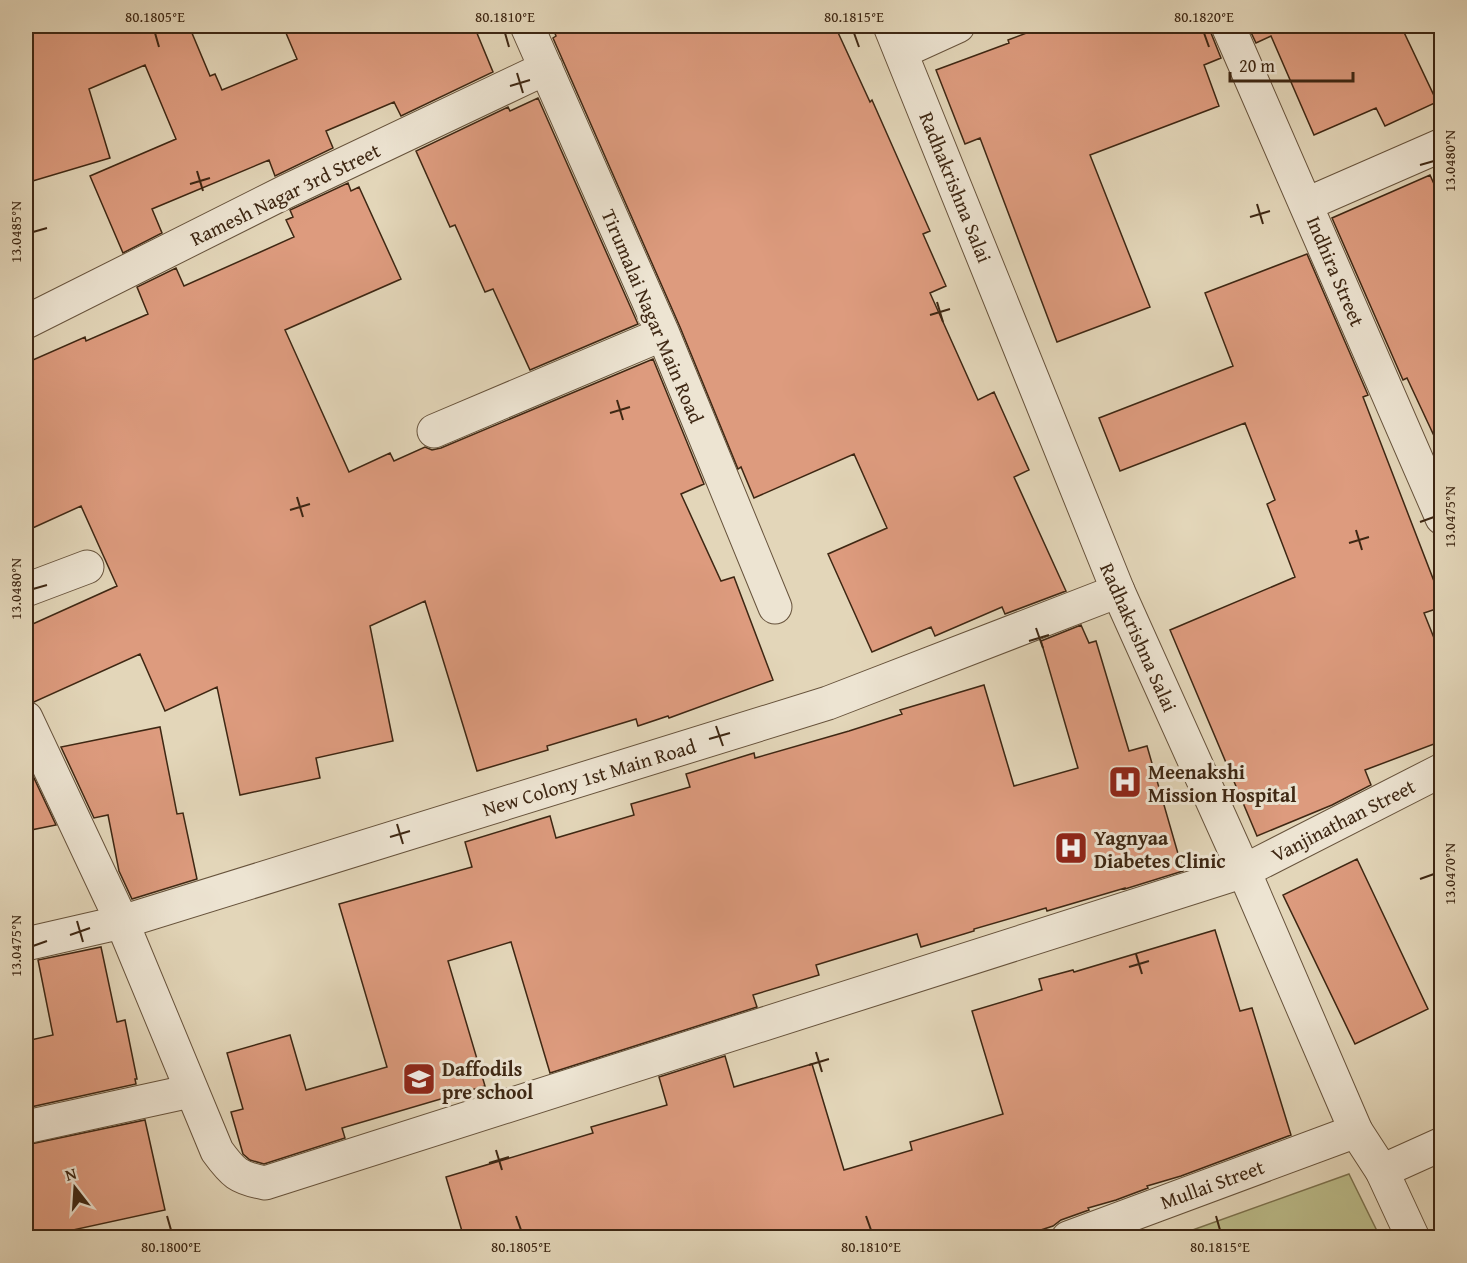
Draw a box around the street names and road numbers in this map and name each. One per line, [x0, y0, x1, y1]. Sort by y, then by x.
street label: Radhakrishna Salai [912, 107, 1000, 267]
street label: Ramesh Nagar 3rd Street [185, 135, 385, 253]
street label: Tirumalai Nagar Main Road [595, 204, 711, 428]
street label: Indhira Street [1300, 211, 1372, 331]
street label: Radhakrishna Salai [1093, 558, 1185, 717]
street label: New Colony 1st Main Road [479, 731, 699, 823]
street label: Vanjinathan Street [1266, 771, 1420, 869]
street label: Mullai Street [1156, 1152, 1268, 1216]

